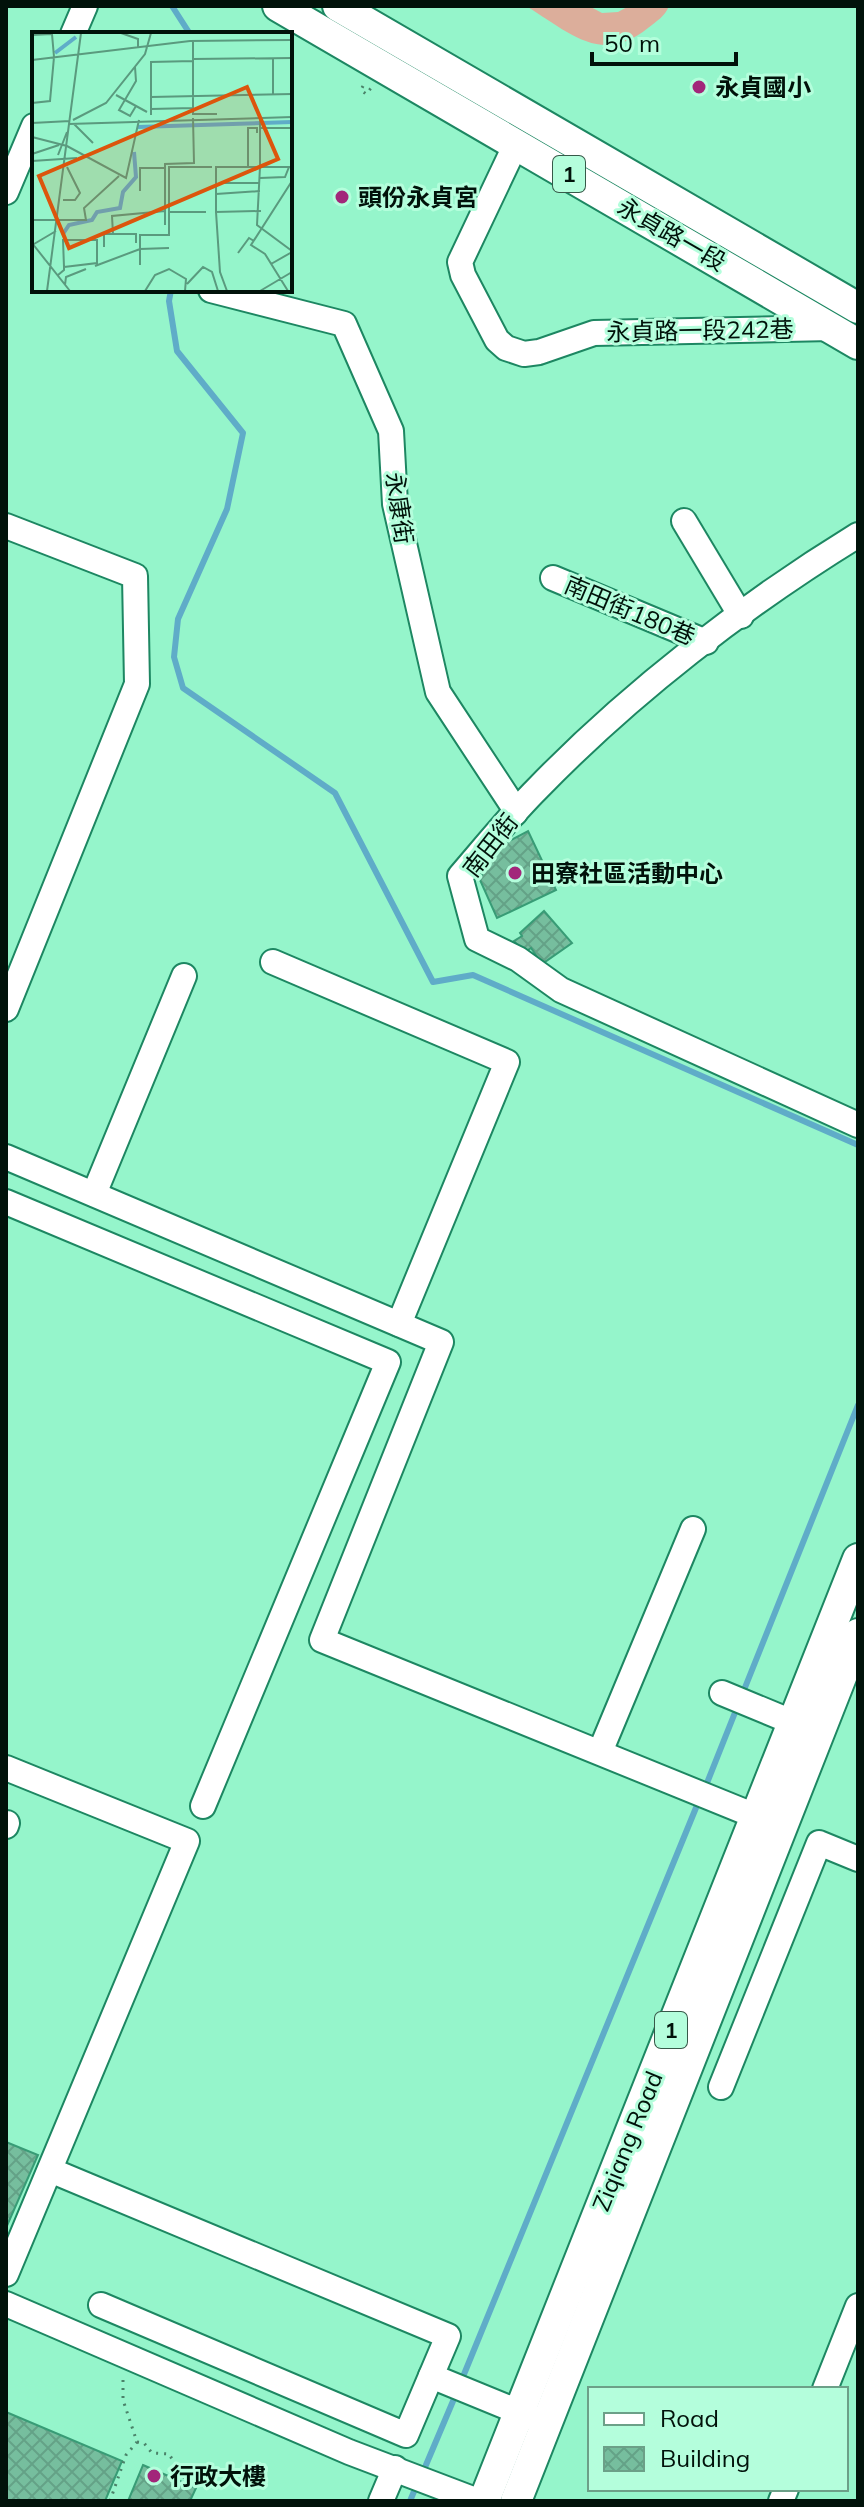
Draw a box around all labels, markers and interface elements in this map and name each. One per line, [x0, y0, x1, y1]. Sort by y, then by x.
scale bar [592, 16, 736, 66]
text: 50 m [604, 28, 660, 58]
inset map [32, 32, 292, 292]
place label: 永貞國小 [715, 72, 811, 102]
marker: 永貞國小 [690, 78, 708, 96]
road number: 1 [553, 156, 585, 192]
place label: 頭份永貞宮 [358, 182, 478, 212]
marker: 頭份永貞宮 [333, 188, 351, 206]
street label: 永貞路一段 [613, 191, 731, 277]
street label: 永貞路一段242巷 [606, 313, 794, 347]
street label: 永康街 [380, 470, 420, 546]
street label: 南田街180巷 [560, 569, 700, 651]
street label: 南田街 [456, 807, 524, 883]
place label: 田寮社區活動中心 [531, 858, 723, 888]
marker: 田寮社區活動中心 [506, 864, 524, 882]
road number: 1 [655, 2012, 687, 2048]
street label: Ziqiang Road [585, 2067, 669, 2215]
legend [588, 2387, 848, 2491]
text: Road [660, 2403, 719, 2433]
text: Building [660, 2443, 750, 2473]
place label: 行政大樓 [170, 2461, 266, 2491]
marker: 行政大樓 [145, 2467, 163, 2485]

